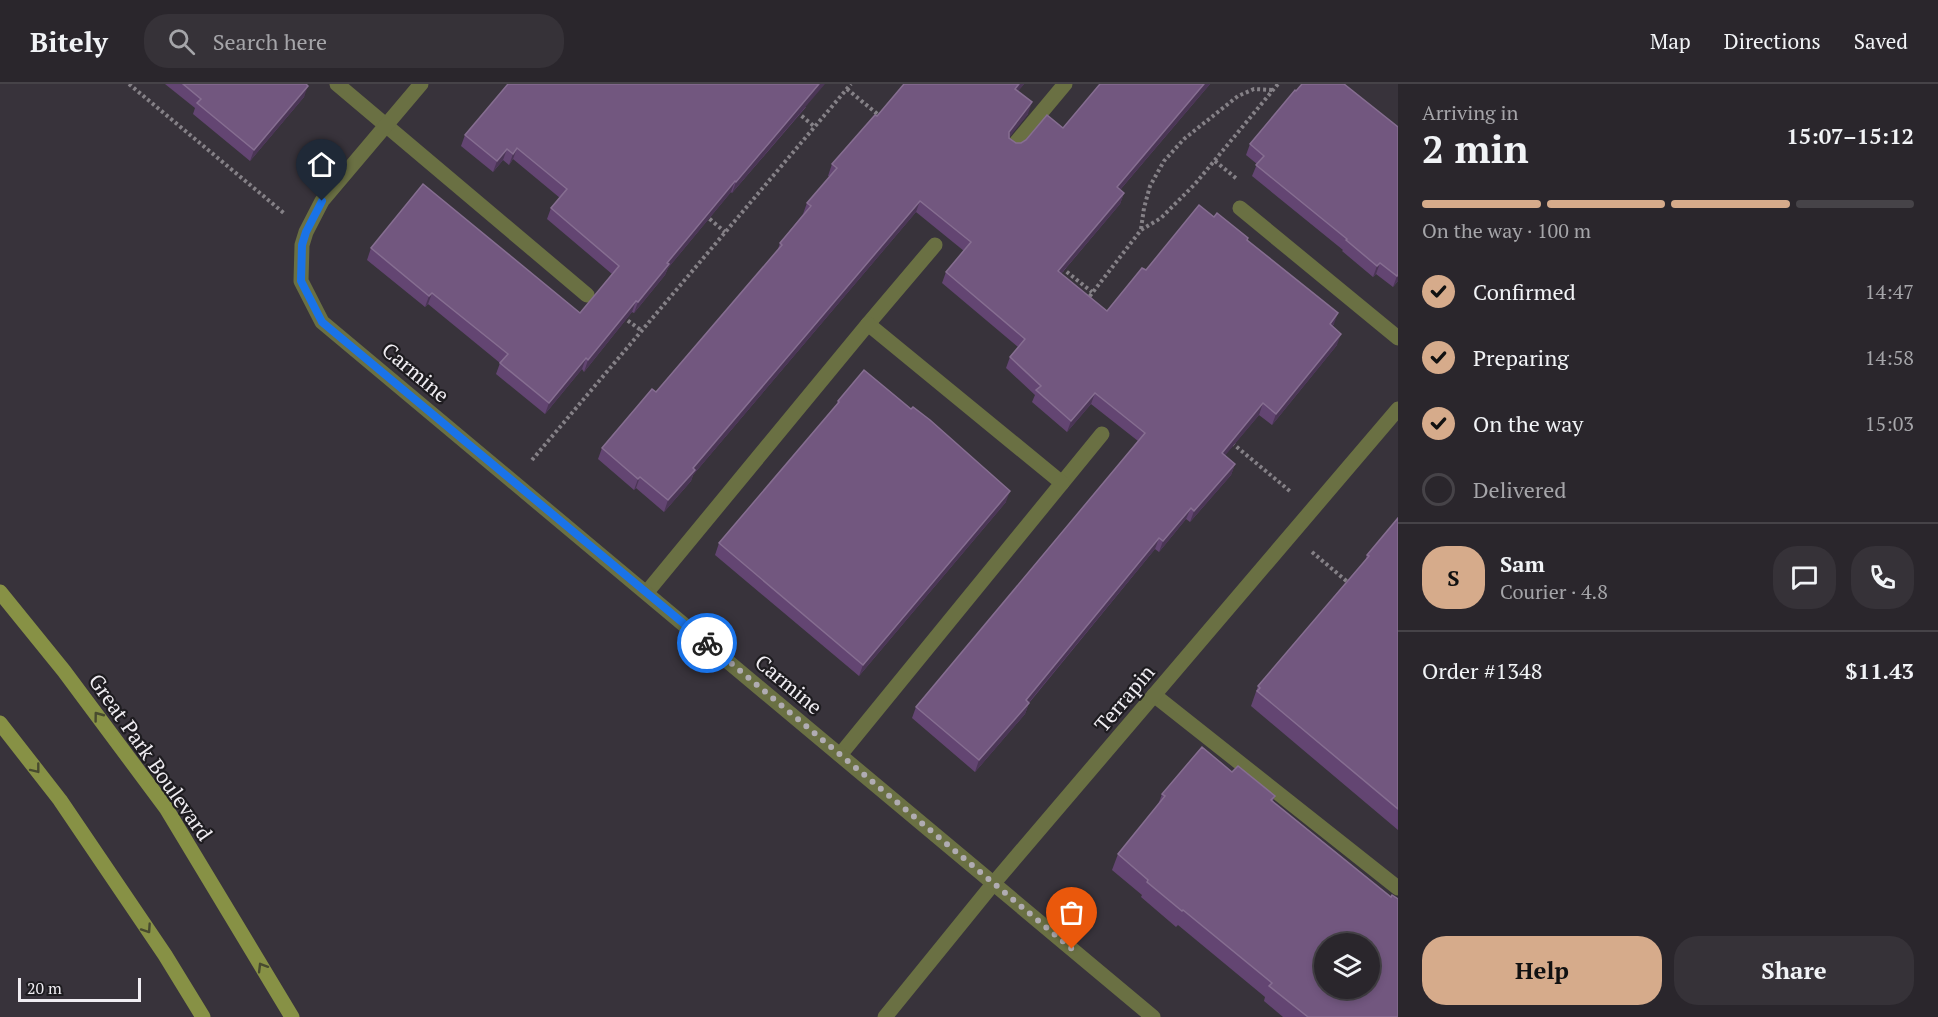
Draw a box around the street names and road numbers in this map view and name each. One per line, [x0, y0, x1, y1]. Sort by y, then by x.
street label: Carmine [376, 336, 456, 408]
street label: Carmine [749, 648, 829, 720]
street label: Terrapin [1088, 658, 1161, 738]
street label: Great Park Boulevard [83, 668, 219, 846]

